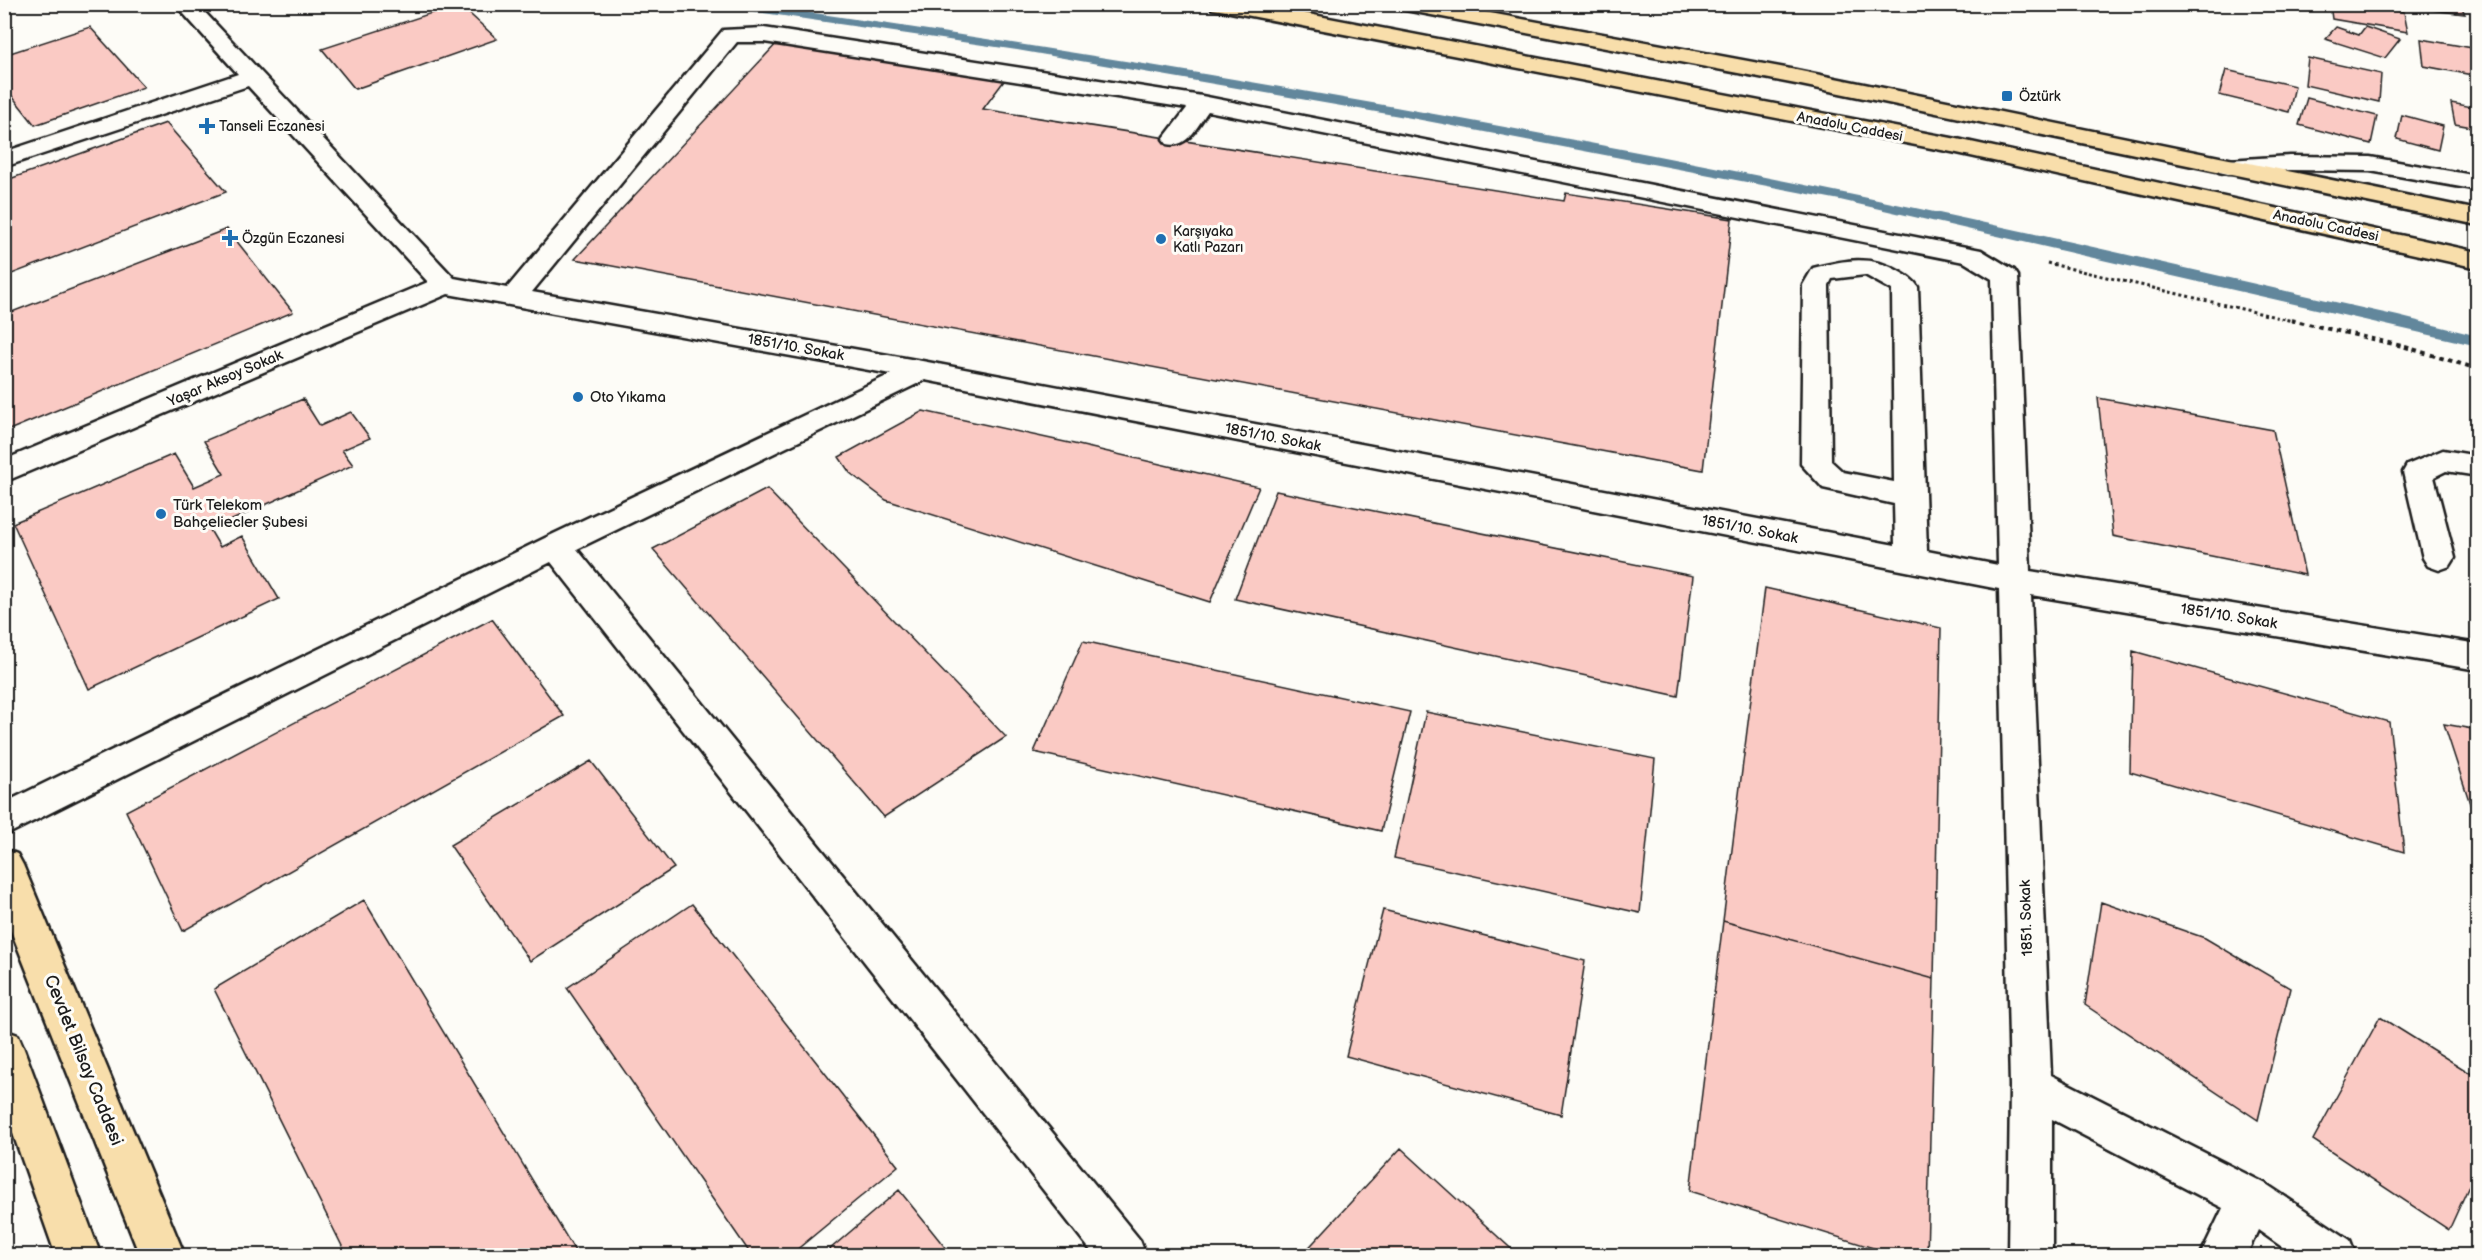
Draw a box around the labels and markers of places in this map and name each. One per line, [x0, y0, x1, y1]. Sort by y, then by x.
place label: Öztürk [2019, 87, 2061, 105]
marker: Öztürk [2000, 89, 2014, 103]
place label: Tanseli Eczanesi [219, 118, 325, 135]
marker: Tanseli Eczanesi [200, 119, 214, 133]
place label: Karşıyaka Katlı Pazarı [1173, 223, 1243, 256]
place label: Özgün Eczanesi [242, 229, 345, 247]
marker: Özgün Eczanesi [223, 231, 237, 245]
marker: Karşıyaka Katlı Pazarı [1154, 232, 1168, 246]
place label: Oto Yıkama [590, 388, 666, 407]
marker: Oto Yıkama [571, 390, 585, 404]
place label: Türk Telekom Bahçeliecler Şubesi [173, 496, 308, 532]
marker: Türk Telekom Bahçeliecler Şubesi [154, 507, 168, 521]

